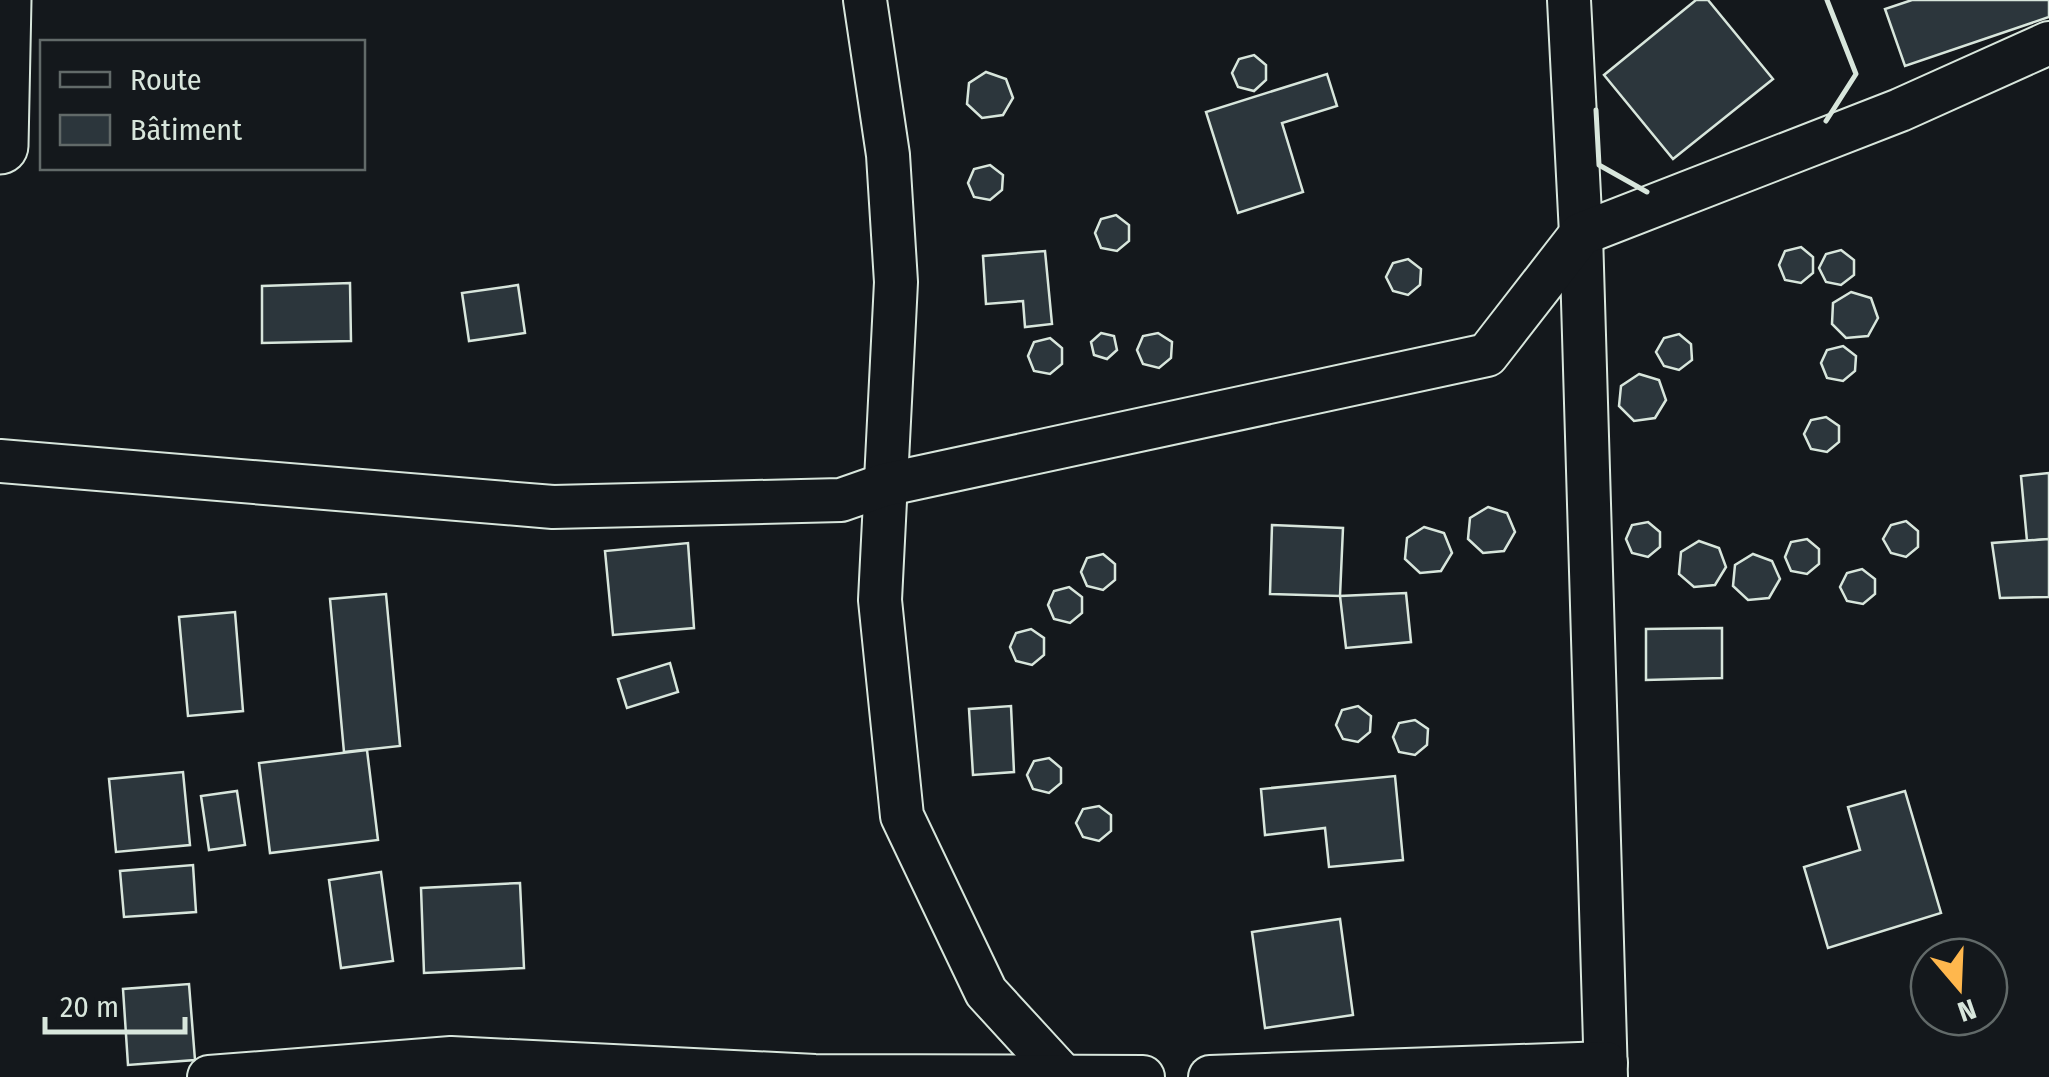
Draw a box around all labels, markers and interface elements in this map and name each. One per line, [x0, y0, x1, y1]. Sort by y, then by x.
legend [40, 40, 365, 170]
text: Route [130, 62, 202, 98]
text: Bâtiment [130, 112, 242, 148]
north arrow [1909, 937, 2009, 1037]
scale bar [45, 972, 185, 1034]
text: 20 m [60, 989, 119, 1025]
text: N [1954, 992, 1980, 1028]

